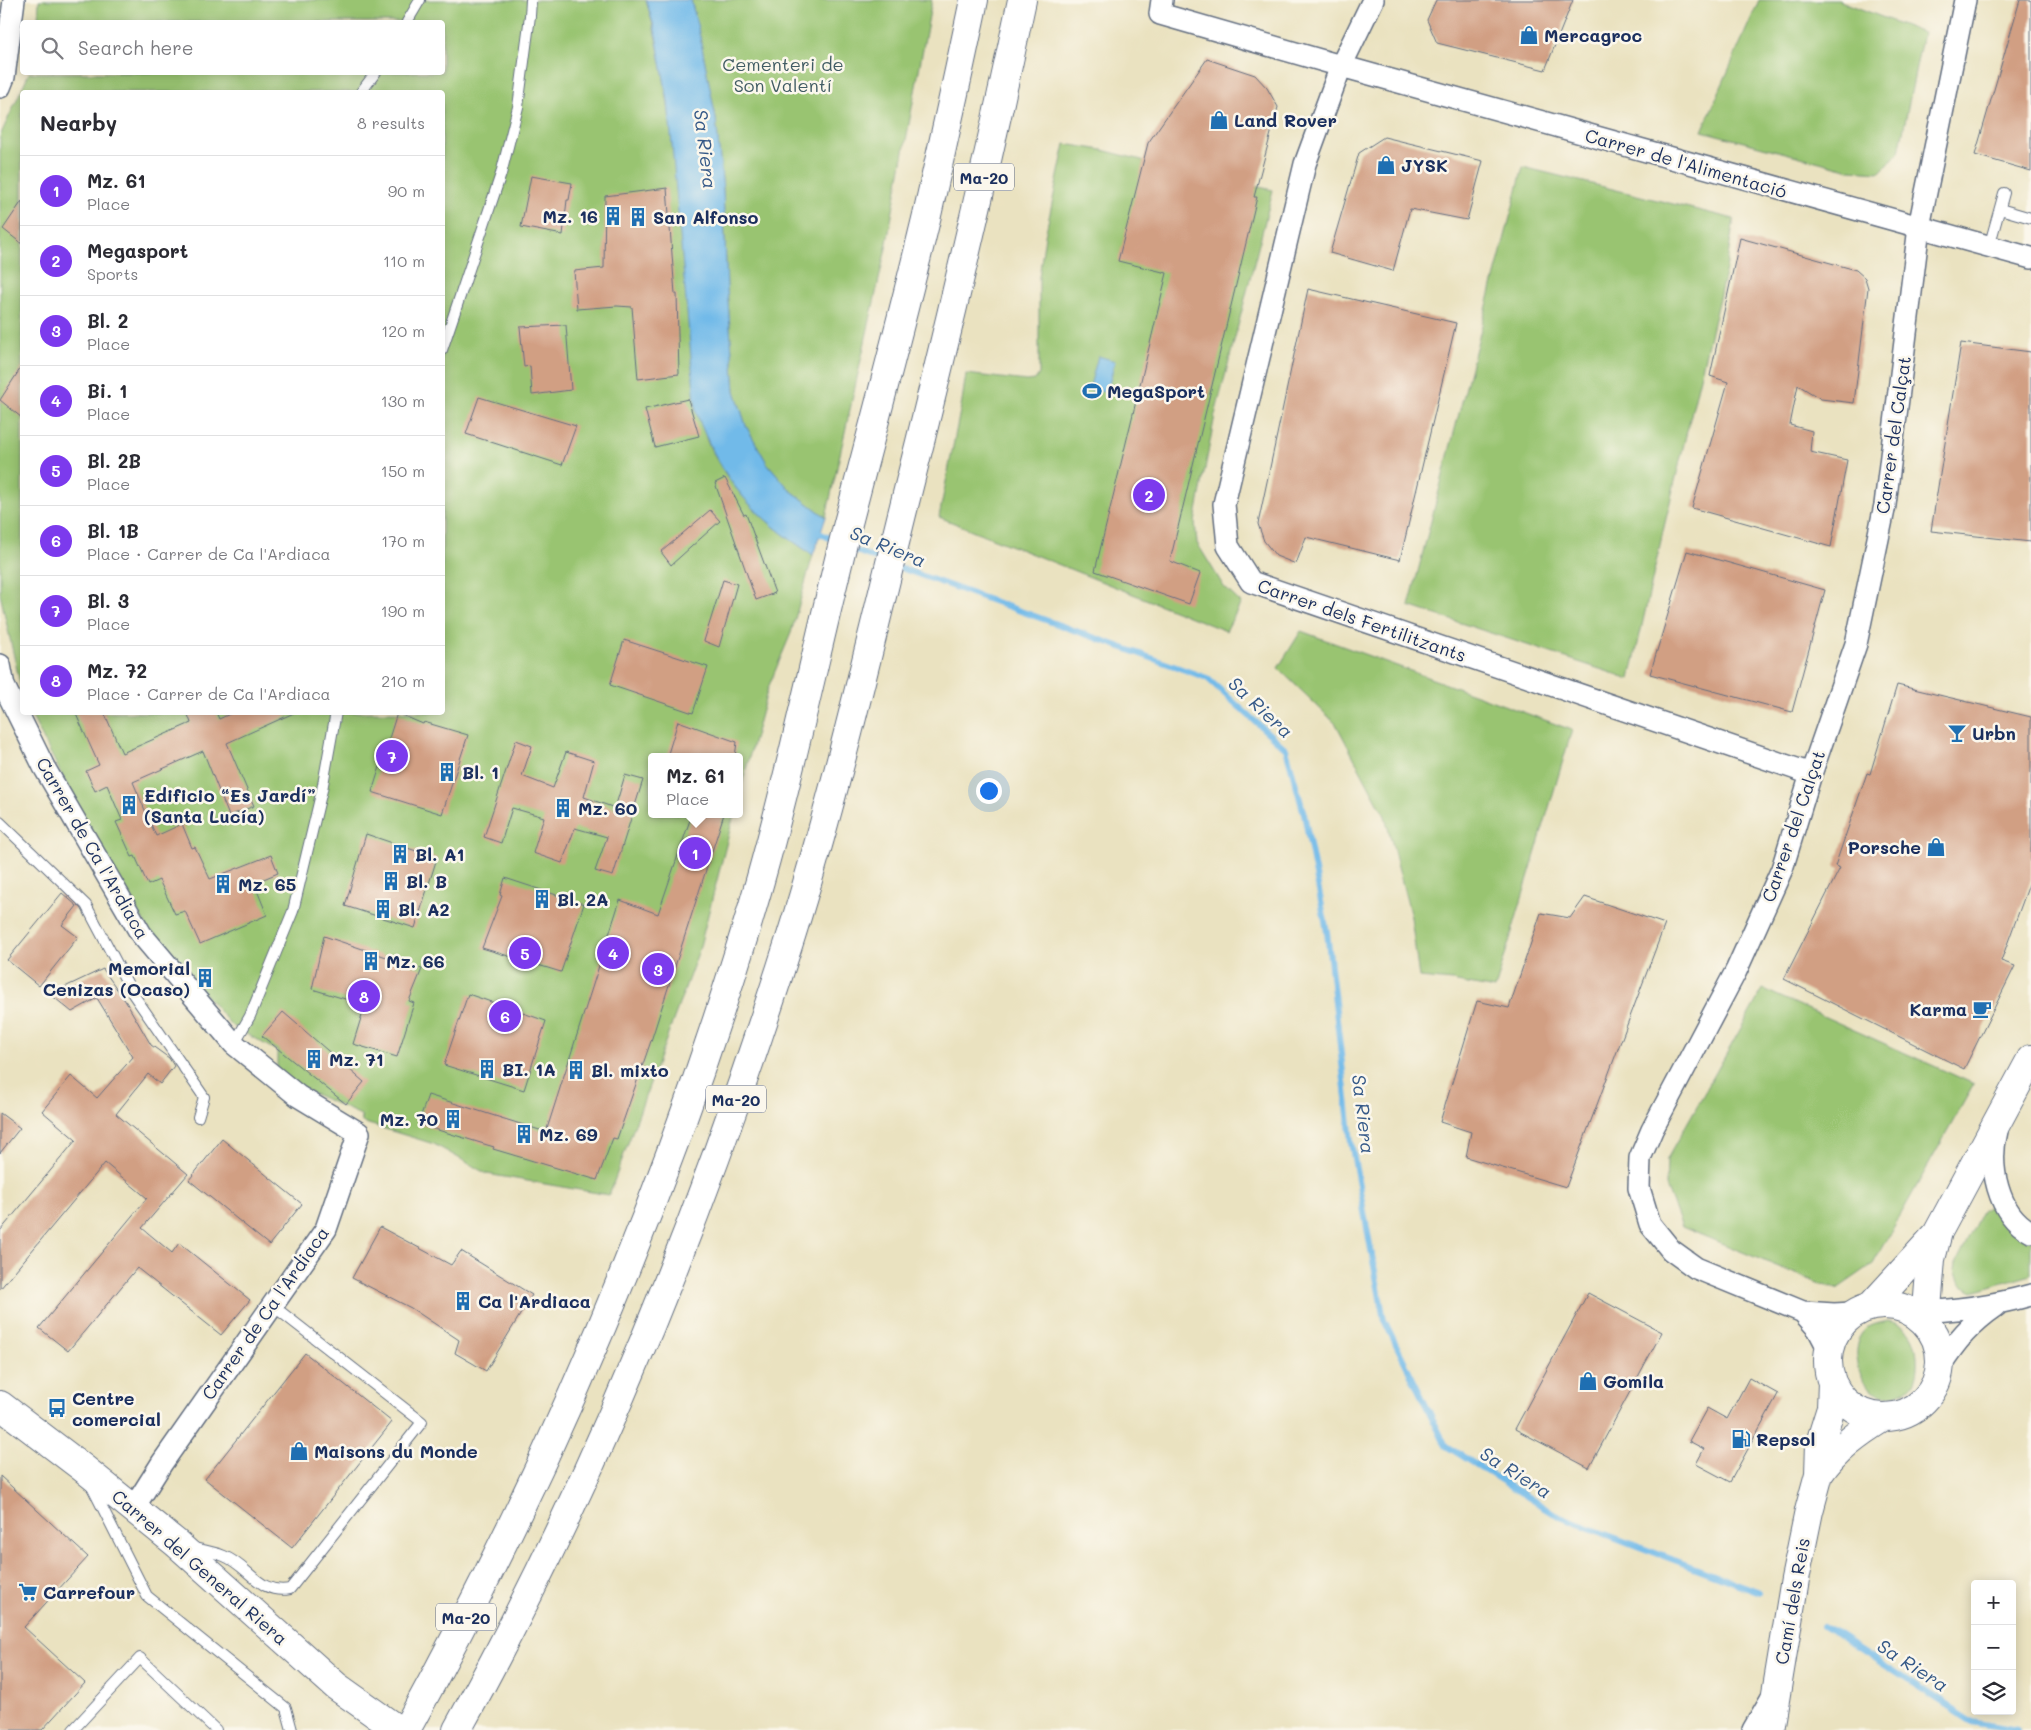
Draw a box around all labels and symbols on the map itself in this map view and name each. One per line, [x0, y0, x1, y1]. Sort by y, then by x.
place label: Mercagroc [1544, 23, 1643, 47]
shop icon: Mercagroc [1518, 24, 1540, 46]
park label: Cementeri de Son Valentí [722, 52, 844, 97]
water label: Sa Riera [689, 108, 723, 190]
place label: Land Rover [1234, 108, 1337, 132]
shop icon: Land Rover [1208, 109, 1230, 131]
street label: Carrer de l'Alimentació [1582, 123, 1790, 203]
place label: JYSK [1401, 153, 1448, 177]
shop icon: JYSK [1375, 154, 1397, 176]
road number: Ma-20 [954, 163, 1014, 190]
place label: Mz. 16 [542, 204, 598, 228]
building icon: Mz. 16 [602, 205, 624, 227]
place label: San Alfonso [653, 205, 759, 229]
building icon: San Alfonso [627, 206, 649, 228]
street label: Carrer del Calçat [1870, 354, 1916, 516]
place label: MegaSport [1107, 379, 1205, 403]
sports icon: MegaSport [1081, 380, 1103, 402]
pin: 2 [1133, 476, 1165, 514]
water label: Sa Riera [846, 519, 930, 573]
street label: Carrer dels Fertilitzants [1254, 573, 1470, 667]
water label: Sa Riera [1223, 671, 1299, 743]
place label: Urbn [1972, 721, 2016, 745]
bar icon: Urbn [1946, 722, 1968, 744]
pin: 7 [376, 737, 408, 775]
street label: Carrer del Calçat [1756, 747, 1830, 905]
street label: Carrer de Ca l'Ardiaca [31, 753, 155, 943]
place label: Bl. 1 [462, 760, 499, 784]
building icon: Bl. 1 [436, 761, 458, 783]
your location [976, 778, 1002, 804]
place label: Edificio “Es Jardí” (Santa Lucía) [144, 783, 316, 828]
building icon: Edificio “Es Jardí” (Santa Lucía) [118, 794, 140, 816]
place label: Mz. 60 [578, 796, 638, 820]
building icon: Mz. 60 [552, 797, 574, 819]
pin: 1 [679, 834, 711, 872]
place label: Porsche [1847, 835, 1921, 859]
shop icon: Porsche [1925, 836, 1947, 858]
place label: Bl. A1 [415, 842, 465, 866]
building icon: Bl. A1 [389, 843, 411, 865]
place label: Bl. B [406, 869, 447, 893]
building icon: Bl. B [380, 870, 402, 892]
place label: Mz. 65 [238, 872, 296, 896]
building icon: Mz. 65 [212, 873, 234, 895]
place label: Bl. 2A [557, 887, 609, 911]
building icon: Bl. 2A [531, 888, 553, 910]
place label: Bl. A2 [398, 897, 450, 921]
building icon: Bl. A2 [372, 898, 394, 920]
pin: 5 [509, 934, 541, 972]
pin: 4 [597, 934, 629, 972]
place label: Mz. 66 [386, 949, 445, 973]
building icon: Mz. 66 [360, 950, 382, 972]
pin: 3 [642, 950, 674, 988]
place label: Memorial Cenizas (Ocaso) [43, 956, 190, 1001]
building icon: Memorial Cenizas (Ocaso) [194, 967, 216, 989]
pin: 8 [348, 977, 380, 1015]
pin: 6 [489, 997, 521, 1035]
place label: Karma [1909, 997, 1967, 1021]
cafe icon: Karma [1971, 998, 1993, 1020]
place label: Mz. 71 [329, 1047, 384, 1071]
building icon: Mz. 71 [303, 1048, 325, 1070]
place label: BI. 1A [502, 1057, 556, 1081]
building icon: BI. 1A [476, 1058, 498, 1080]
place label: Bl. mixto [591, 1058, 669, 1082]
building icon: Bl. mixto [565, 1059, 587, 1081]
water label: Sa Riera [1347, 1073, 1381, 1155]
road number: Ma-20 [706, 1086, 766, 1112]
place label: Mz. 70 [380, 1107, 438, 1131]
building icon: Mz. 70 [442, 1108, 464, 1130]
place label: Mz. 69 [539, 1122, 598, 1146]
building icon: Mz. 69 [513, 1123, 535, 1145]
street label: Carrer de Ca l'Ardiaca [196, 1222, 334, 1404]
place label: Ca l'Ardiaca [478, 1289, 591, 1313]
building icon: Ca l'Ardiaca [452, 1290, 474, 1312]
place label: Gomila [1603, 1369, 1664, 1393]
shop icon: Gomila [1577, 1370, 1599, 1392]
place label: Centre comercial [72, 1386, 161, 1431]
bus stop icon: Centre comercial [46, 1397, 68, 1419]
place label: Repsol [1756, 1427, 1815, 1451]
fuel station icon: Repsol [1730, 1428, 1752, 1450]
place label: Maisons du Monde [314, 1439, 478, 1463]
shop icon: Maisons du Monde [288, 1440, 310, 1462]
water label: Sa Riera [1476, 1440, 1556, 1504]
street label: Carrer del General Riera [107, 1484, 293, 1650]
street label: Camí dels Reis [1769, 1536, 1815, 1666]
place label: Carrefour [43, 1580, 135, 1604]
supermarket icon: Carrefour [17, 1581, 39, 1603]
road number: Ma-20 [436, 1604, 496, 1630]
water label: Sa Riera [1873, 1633, 1953, 1697]

